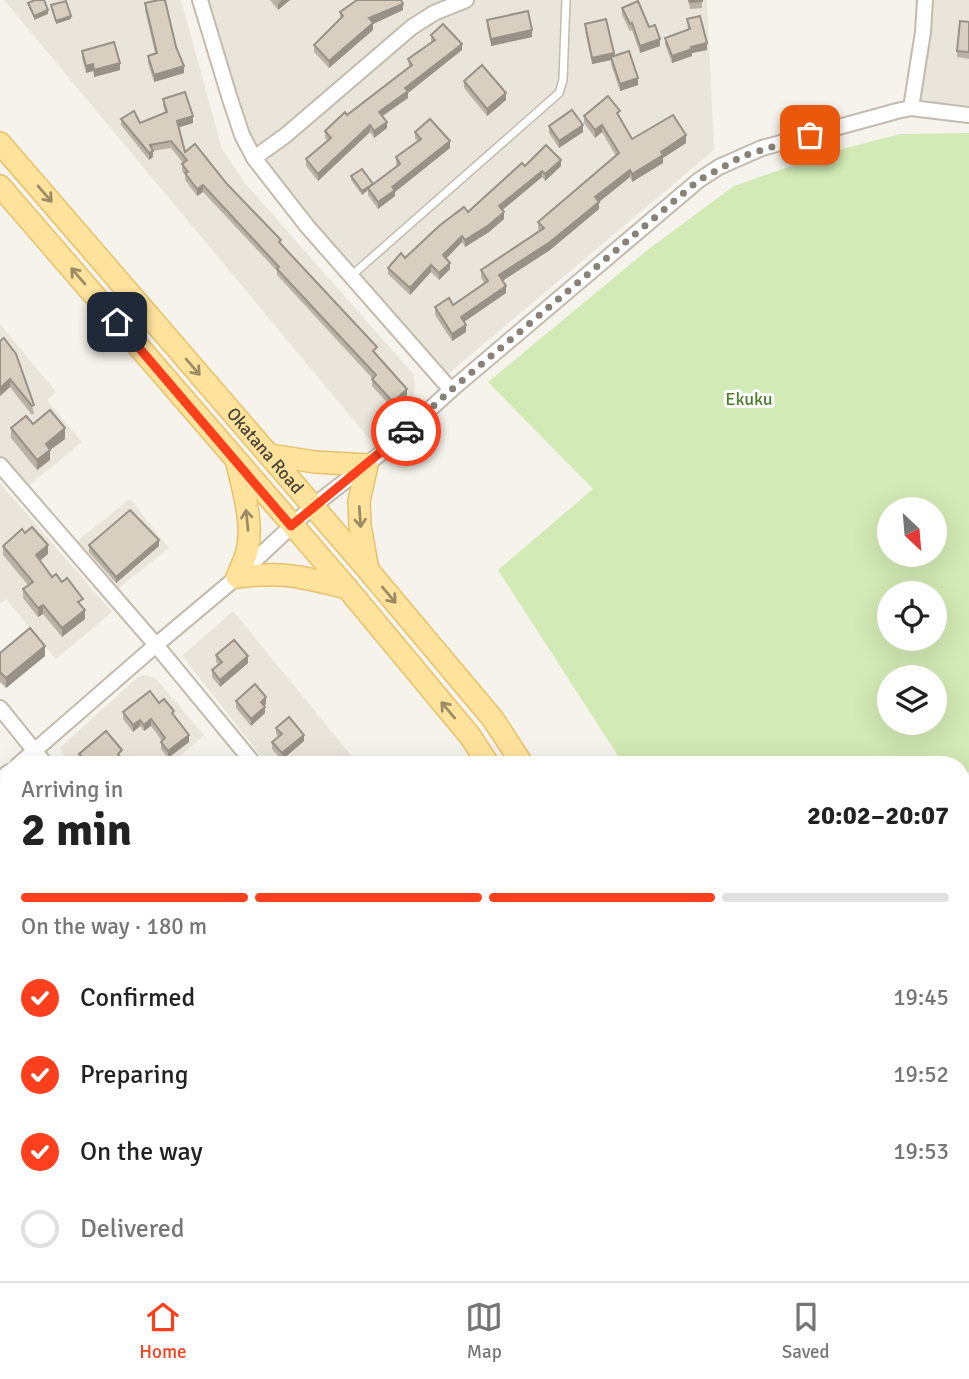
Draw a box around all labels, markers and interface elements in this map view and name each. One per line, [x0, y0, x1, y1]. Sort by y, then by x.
pin [780, 105, 840, 165]
icon: bag [791, 116, 829, 154]
one-way arrow [37, 185, 53, 203]
one-way arrow [70, 267, 86, 285]
pin [87, 292, 147, 352]
icon: home [98, 303, 136, 341]
one-way arrow [185, 357, 201, 375]
park label: Ekuku [725, 388, 773, 410]
courier [371, 396, 441, 466]
street label: Okatana Road [222, 403, 308, 498]
icon: car [387, 412, 425, 450]
north arrow [877, 497, 947, 567]
map controls [877, 497, 947, 735]
one-way arrow [354, 505, 367, 528]
one-way arrow [241, 509, 254, 532]
button: locate [877, 581, 947, 651]
one-way arrow [381, 586, 397, 604]
button: layers [877, 665, 947, 735]
one-way arrow [440, 701, 456, 719]
text: Arriving in [21, 775, 123, 804]
text: 20:02–20:07 [807, 800, 949, 832]
text: 2 min [21, 802, 132, 858]
text: On the way · 180 m [21, 912, 207, 941]
icon: check [21, 979, 59, 1017]
text: Confirmed [80, 982, 195, 1014]
text: 19:45 [893, 983, 949, 1012]
icon: check [21, 1056, 59, 1094]
text: Preparing [80, 1059, 188, 1091]
text: 19:52 [893, 1060, 949, 1089]
icon: check [21, 1133, 59, 1171]
text: On the way [80, 1136, 203, 1168]
text: 19:53 [893, 1137, 949, 1166]
text: Delivered [80, 1213, 185, 1245]
tab: Home [139, 1298, 187, 1364]
tab: Map [465, 1298, 503, 1364]
tab: Saved [782, 1298, 830, 1364]

